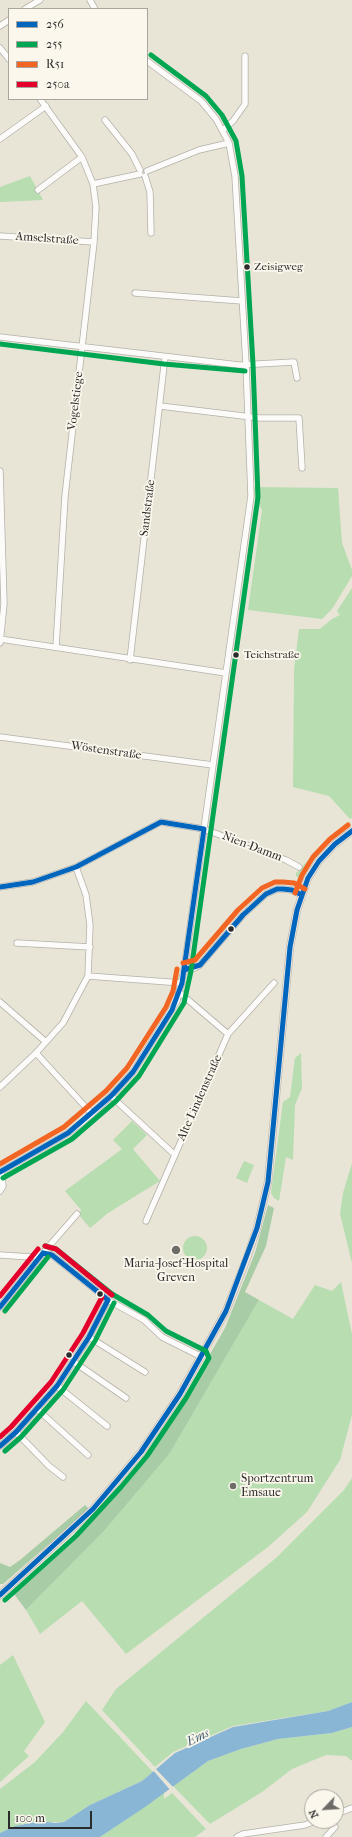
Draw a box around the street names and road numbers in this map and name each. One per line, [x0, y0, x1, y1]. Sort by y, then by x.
street label: Amselstraße [15, 230, 79, 248]
street label: Vogelstiege [65, 371, 87, 431]
street label: Sandstraße [137, 479, 159, 537]
street label: Wöstenstraße [70, 739, 142, 763]
street label: Nien-Damm [220, 829, 284, 865]
street label: Alte Lindenstraße [175, 1053, 225, 1143]

